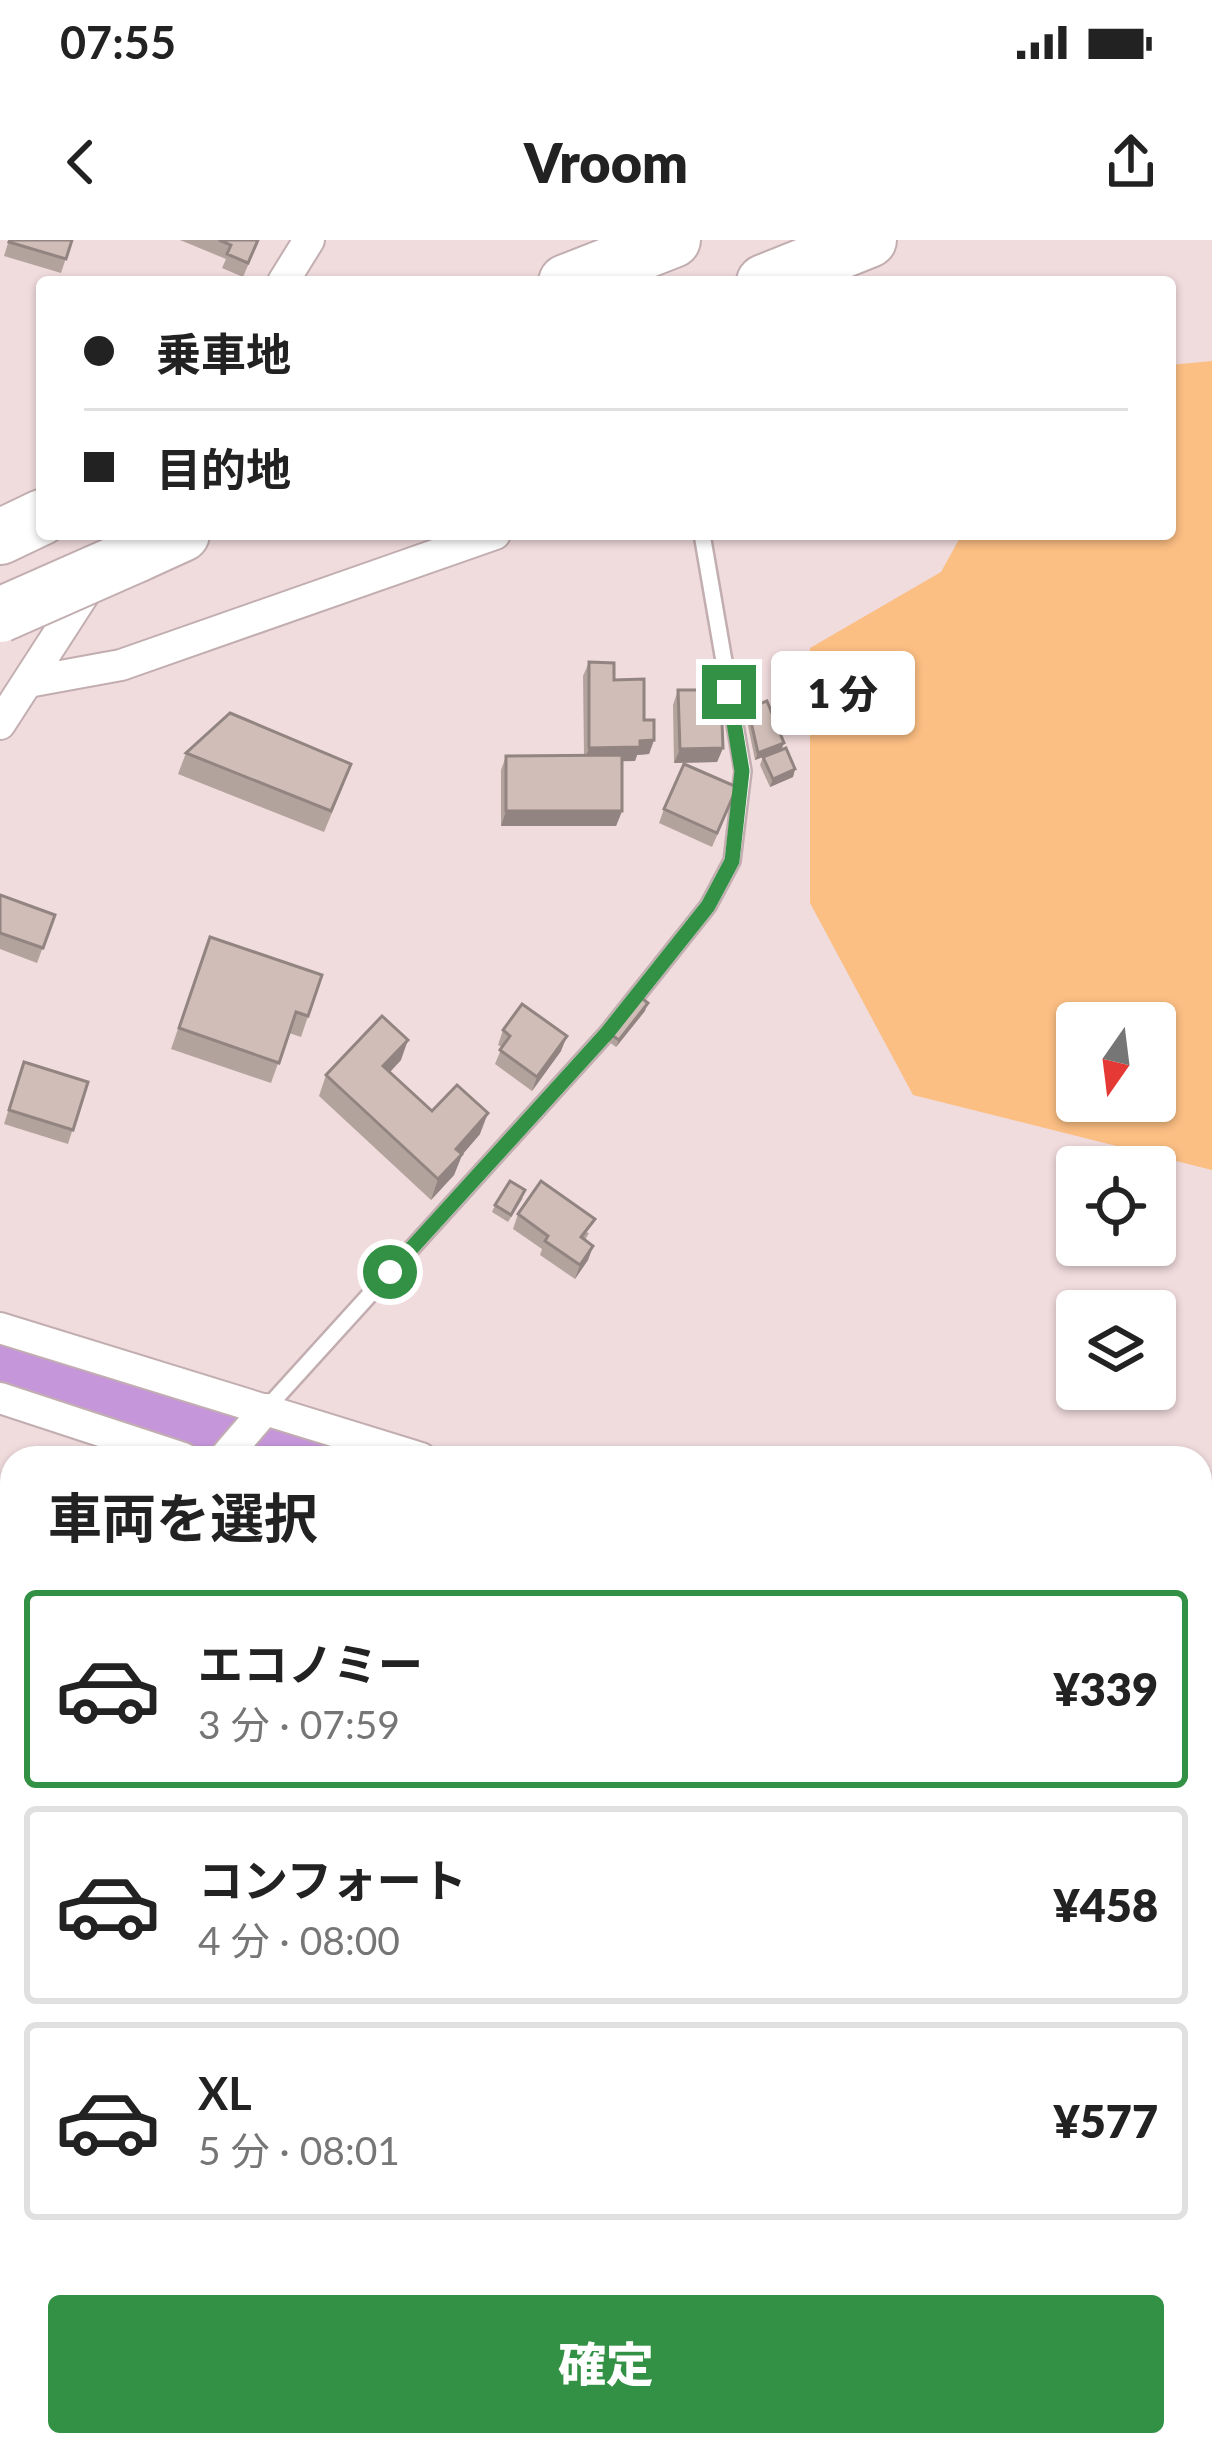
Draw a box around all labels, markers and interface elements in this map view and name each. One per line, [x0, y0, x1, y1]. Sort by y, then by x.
text: 07:55 [60, 15, 176, 69]
icon: back [48, 129, 114, 195]
icon: share [1098, 129, 1164, 195]
text: Vroom [524, 130, 688, 195]
text: 乗車地 [156, 327, 291, 381]
text: 目的地 [156, 442, 291, 496]
callout: 1 分 [771, 650, 915, 734]
route end [702, 665, 756, 719]
text: 1 分 [808, 670, 878, 716]
north arrow [1056, 1002, 1176, 1122]
map controls [1056, 1002, 1176, 1410]
button: locate [1056, 1146, 1176, 1266]
route start [363, 1245, 417, 1299]
button: layers [1056, 1290, 1176, 1410]
text: 車両を選択 [48, 1485, 318, 1550]
icon: car [54, 1635, 162, 1743]
text: エコノミー [198, 1637, 423, 1691]
text: ¥339 [1054, 1662, 1158, 1716]
text: 3 分 · 07:59 [198, 1701, 400, 1747]
icon: car [54, 1851, 162, 1959]
text: コンフォート [198, 1853, 467, 1907]
text: ¥458 [1054, 1878, 1158, 1932]
text: 4 分 · 08:00 [198, 1917, 400, 1963]
text: XL [198, 2066, 252, 2120]
icon: car [54, 2067, 162, 2175]
text: ¥577 [1054, 2094, 1158, 2148]
text: 5 分 · 08:01 [198, 2127, 400, 2173]
button: 確定 [48, 2295, 1164, 2433]

